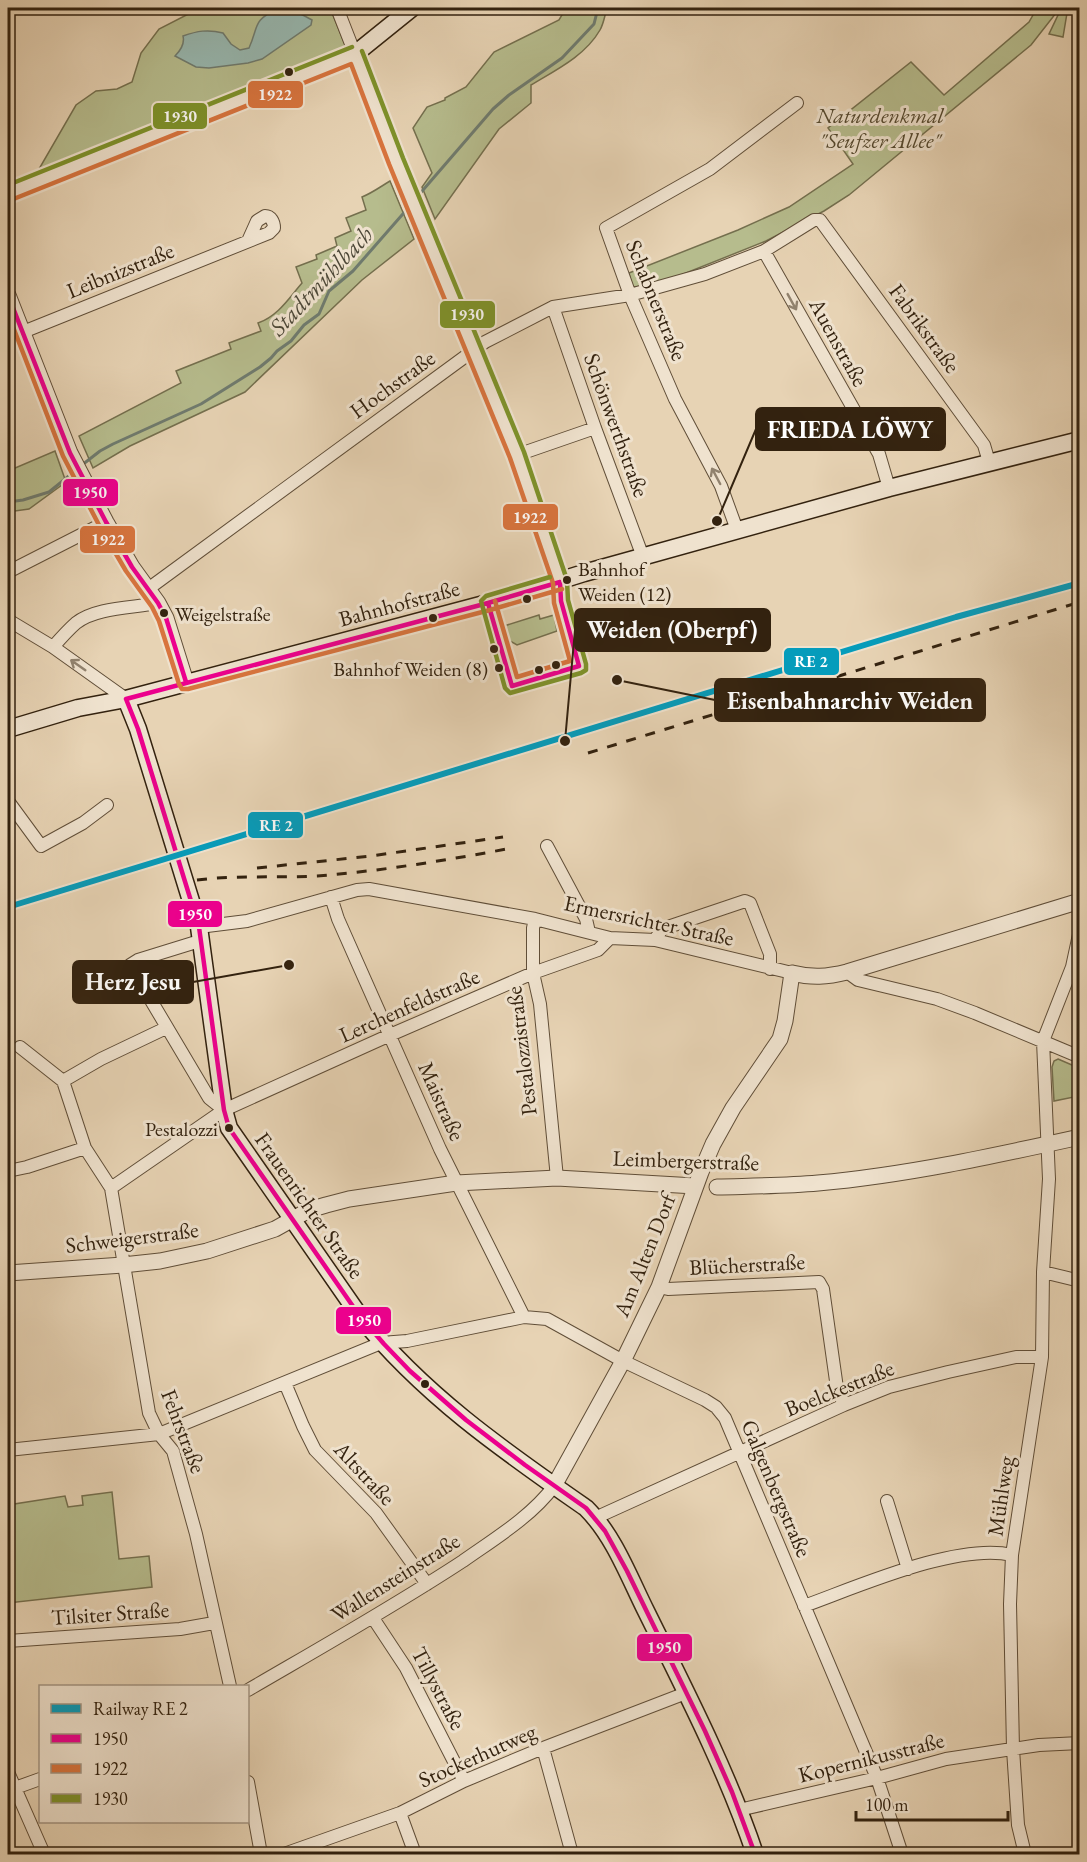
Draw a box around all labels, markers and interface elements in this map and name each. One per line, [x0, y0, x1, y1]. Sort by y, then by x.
unlabelled marker [283, 66, 295, 78]
line badge: 1922 [247, 80, 304, 109]
text: 1922 [258, 84, 292, 105]
park label: Naturdenkmal "Seufzer Allee" [815, 101, 944, 155]
line badge: 1930 [152, 102, 208, 130]
text: 1930 [163, 106, 197, 127]
water label: Stadtmühlbach [261, 219, 380, 343]
street label: Schabnerstraße [619, 235, 694, 365]
street label: Leibnizstraße [62, 236, 179, 305]
street label: Fabrikstraße [882, 278, 967, 379]
one-way arrow [787, 292, 798, 310]
street label: Auenstraße [802, 292, 875, 392]
line badge: 1930 [439, 300, 496, 329]
text: 1930 [450, 304, 484, 325]
street label: Hochstraße [344, 343, 441, 425]
street label: Schönwerthstraße [577, 349, 656, 501]
callout: FRIEDA LÖWY [756, 408, 945, 450]
text: FRIEDA LÖWY [767, 414, 934, 445]
one-way arrow [710, 467, 721, 485]
line badge: 1950 [62, 478, 119, 507]
text: 1950 [73, 482, 107, 503]
line badge: 1922 [502, 503, 559, 531]
text: 1922 [513, 507, 547, 528]
line badge: 1922 [79, 525, 136, 554]
text: 1922 [91, 529, 125, 550]
place label: Bahnhof Weiden (12) [578, 556, 671, 607]
street label: Bahnhofstraße [336, 573, 463, 633]
marker: Bahnhof Weiden (12) [561, 574, 573, 586]
unlabelled marker [521, 593, 533, 605]
place label: Weigelstraße [175, 601, 271, 627]
marker: Weigelstraße [158, 607, 170, 619]
callout: Weiden (Oberpf) [575, 609, 770, 651]
unlabelled marker [427, 612, 439, 624]
text: Weiden (Oberpf) [587, 614, 757, 645]
unlabelled marker [488, 643, 500, 655]
line badge: RE 2 [783, 647, 840, 676]
text: RE 2 [794, 651, 828, 672]
place label: Bahnhof Weiden (8) [333, 656, 488, 682]
one-way arrow [71, 659, 87, 671]
unlabelled marker [550, 659, 562, 671]
marker: Bahnhof Weiden (8) [493, 662, 505, 674]
unlabelled marker [533, 664, 545, 676]
callout: Eisenbahnarchiv Weiden [715, 679, 985, 721]
text: Eisenbahnarchiv Weiden [727, 685, 973, 716]
line badge: RE 2 [247, 811, 304, 839]
text: RE 2 [259, 815, 293, 836]
street label: Ermersrichter Straße [561, 888, 737, 953]
line badge: 1950 [167, 900, 223, 928]
text: 1950 [178, 904, 212, 925]
callout: Herz Jesu [73, 961, 193, 1003]
street label: Lerchenfeldstraße [335, 961, 484, 1049]
text: Herz Jesu [85, 966, 182, 997]
street label: Pestalozzistraße [499, 984, 544, 1117]
street label: Maistraße [411, 1057, 472, 1146]
place label: Pestalozzi [145, 1116, 218, 1142]
marker: Pestalozzi [223, 1122, 235, 1134]
street label: Frauenrichter Straße [248, 1126, 371, 1285]
street label: Leimbergerstraße [612, 1143, 760, 1178]
street label: Am Alten Dorf [606, 1186, 683, 1322]
street label: Schweigerstraße [64, 1215, 201, 1260]
street label: Blücherstraße [688, 1247, 806, 1282]
line badge: 1950 [335, 1306, 392, 1335]
text: 1950 [347, 1310, 381, 1331]
street label: Boelckestraße [780, 1353, 898, 1424]
unlabelled marker [419, 1378, 431, 1390]
street label: Fehrstraße [154, 1385, 213, 1478]
street label: Galgenbergstraße [735, 1415, 819, 1562]
street label: Altstraße [327, 1434, 402, 1512]
street label: Mühlweg [981, 1454, 1021, 1538]
street label: Wallensteinstraße [325, 1526, 466, 1629]
street label: Tilsiter Straße [50, 1595, 170, 1632]
line badge: 1950 [636, 1633, 693, 1662]
text: 1950 [647, 1637, 681, 1658]
street label: Tillystraße [405, 1642, 473, 1735]
legend [39, 1685, 249, 1823]
text: Railway RE 2 [93, 1697, 188, 1720]
street label: Stockerhutweg [414, 1716, 541, 1794]
street label: Kopernikusstraße [795, 1725, 947, 1790]
text: 1950 [93, 1727, 128, 1750]
text: 1922 [93, 1757, 128, 1780]
scale bar [856, 1784, 1008, 1822]
text: 1930 [93, 1787, 128, 1810]
text: 100 m [865, 1793, 909, 1816]

